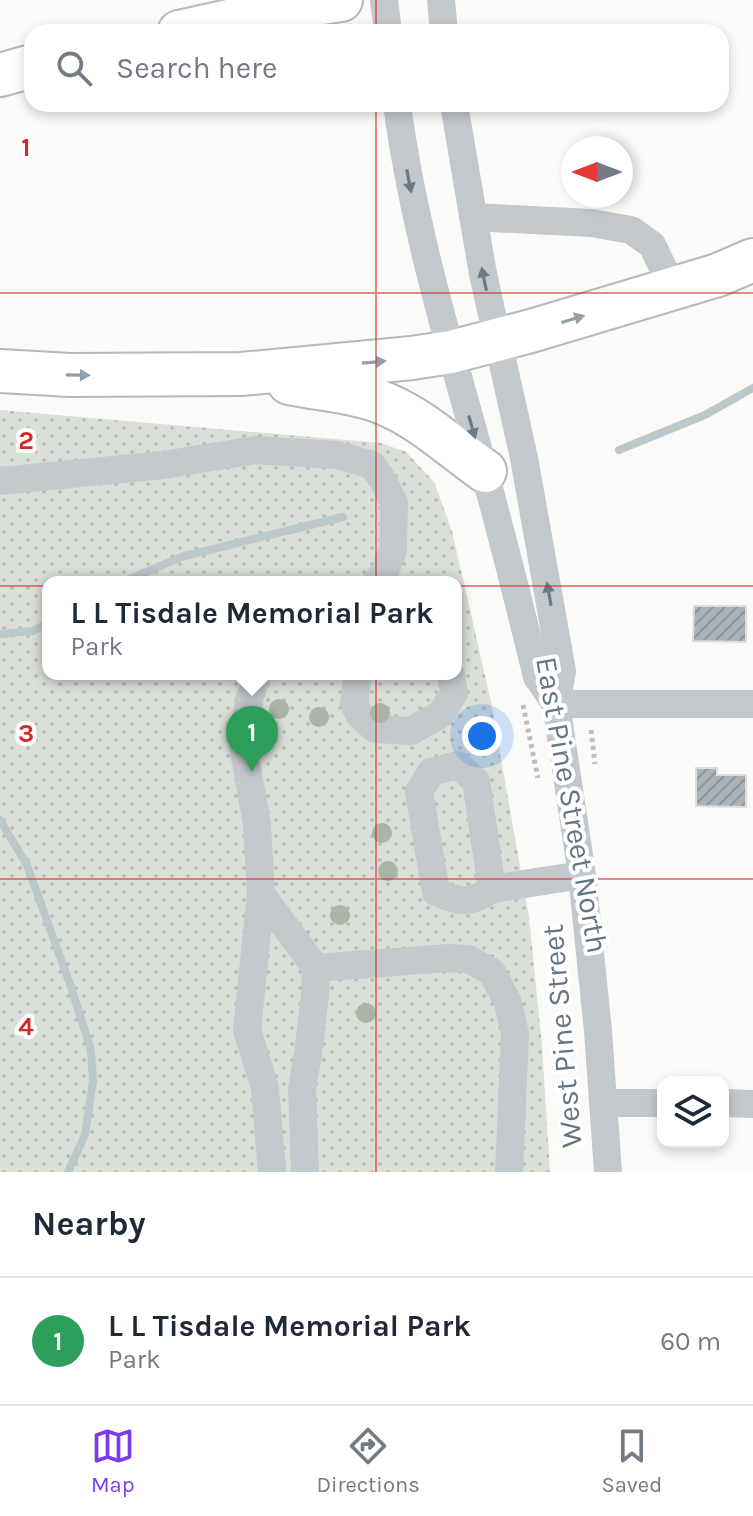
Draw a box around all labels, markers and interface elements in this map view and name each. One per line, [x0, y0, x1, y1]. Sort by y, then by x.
search box [24, 24, 729, 112]
icon: search [52, 46, 96, 90]
text: Search here [116, 50, 277, 86]
text: 1 [21, 132, 31, 163]
north arrow [561, 136, 633, 208]
one-way arrow [403, 169, 416, 194]
one-way arrow [477, 266, 490, 291]
one-way arrow [561, 312, 586, 324]
one-way arrow [362, 355, 387, 368]
one-way arrow [66, 369, 91, 382]
one-way arrow [467, 414, 479, 439]
text: 2 [18, 425, 34, 456]
popup [42, 576, 462, 680]
one-way arrow [542, 582, 554, 607]
text: L L Tisdale Memorial Park [71, 595, 434, 631]
text: Park [71, 631, 123, 662]
street label: East Pine Street North [528, 654, 616, 956]
pin: 1 [226, 706, 278, 772]
your location [462, 716, 502, 756]
text: 3 [18, 718, 34, 749]
street label: West Pine Street [534, 923, 590, 1149]
text: 4 [18, 1011, 34, 1042]
map controls [657, 1076, 729, 1148]
button: layers [657, 1076, 729, 1148]
text: Nearby [32, 1204, 146, 1244]
text: L L Tisdale Memorial Park [108, 1308, 471, 1344]
text: 1 [53, 1326, 63, 1357]
text: 60 m [660, 1326, 721, 1357]
text: Park [108, 1344, 161, 1375]
tab: Map [91, 1424, 135, 1498]
tab: Directions [316, 1424, 420, 1498]
tab: Saved [601, 1424, 662, 1498]

